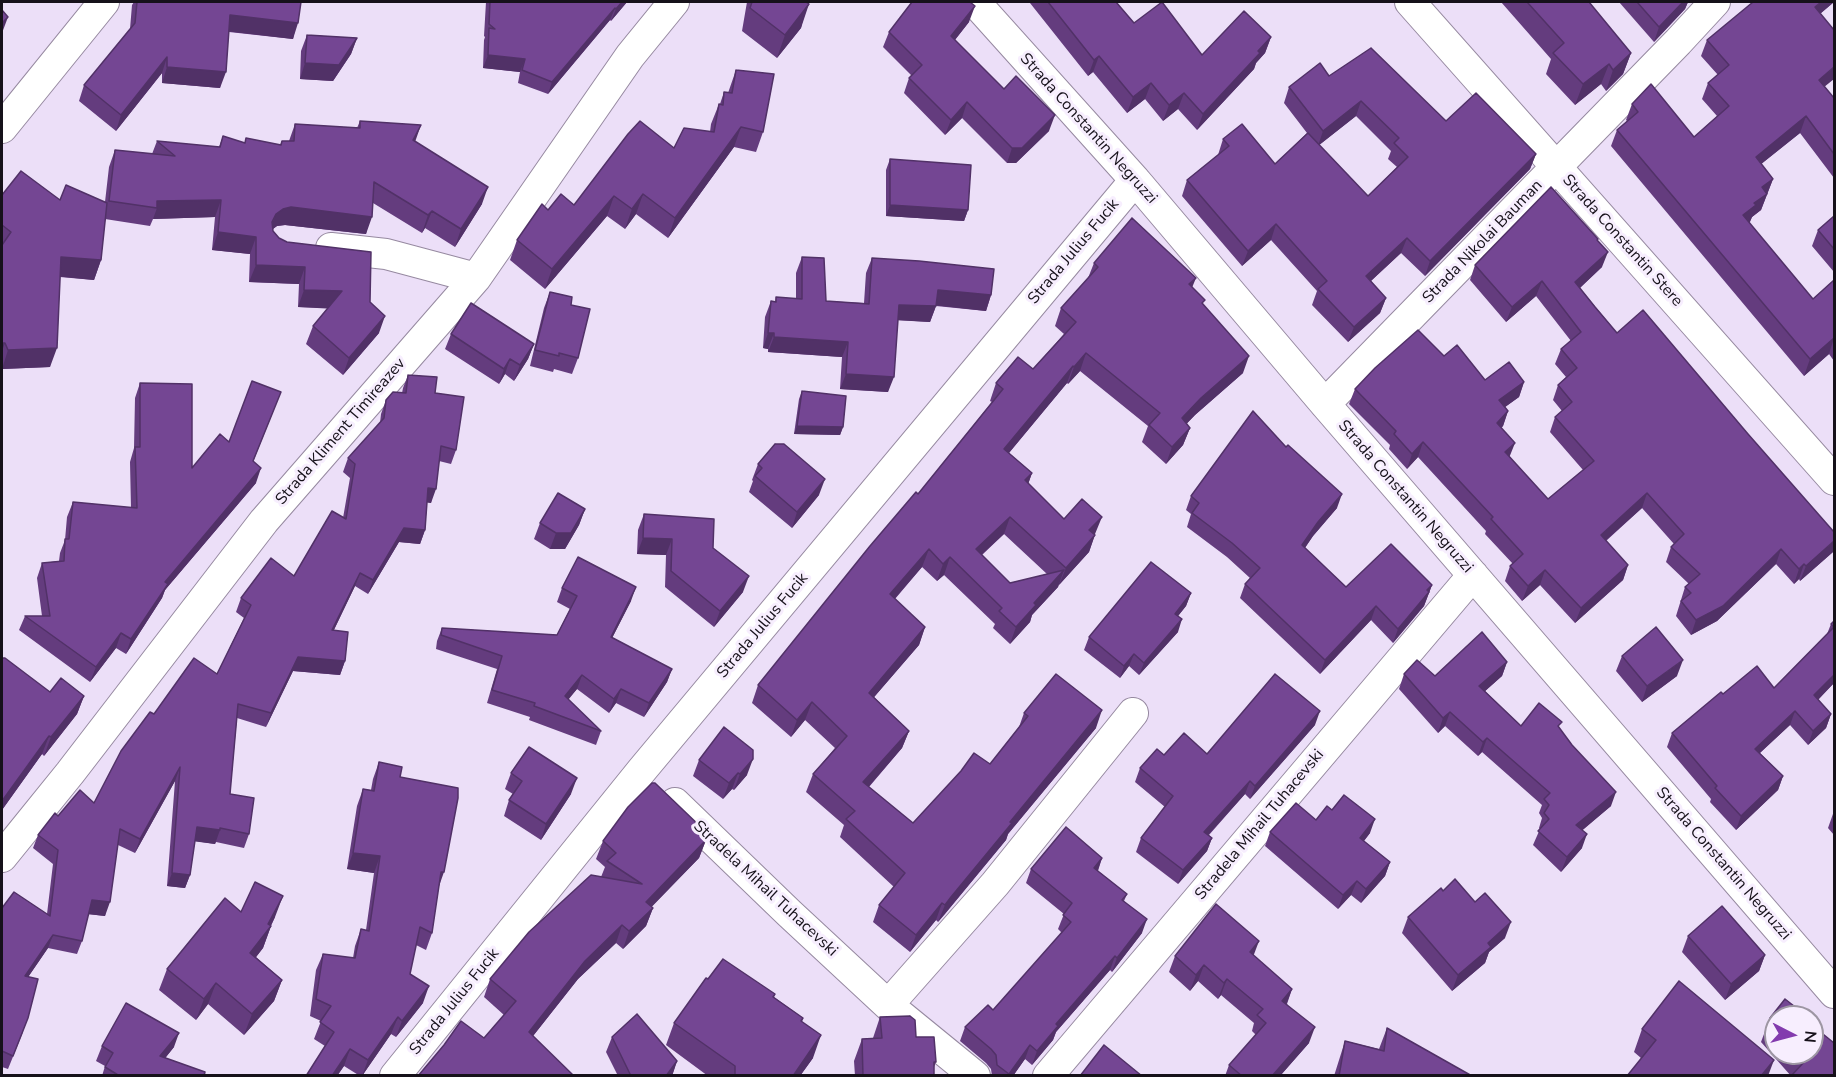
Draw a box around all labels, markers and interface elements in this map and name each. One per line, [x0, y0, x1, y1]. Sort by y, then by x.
street label: Strada Constantin Negruzzi [1015, 50, 1161, 208]
street label: Strada Constantin Stere [1558, 171, 1686, 311]
street label: Strada Nikolai Bauman [1419, 176, 1547, 308]
street label: Strada Julius Fucik [1024, 195, 1124, 309]
street label: Strada Kliment Timireazev [272, 355, 410, 509]
street label: Strada Constantin Negruzzi [1333, 417, 1477, 577]
street label: Strada Julius Fucik [713, 569, 813, 683]
street label: Stradela Mihail Tuhacevski [1191, 746, 1329, 904]
street label: Strada Constantin Negruzzi [1651, 784, 1795, 944]
street label: Stradela Mihail Tuhacevski [689, 817, 841, 961]
street label: Strada Julius Fucik [406, 945, 504, 1059]
north arrow [1764, 1005, 1824, 1065]
text: N [1798, 1030, 1821, 1044]

